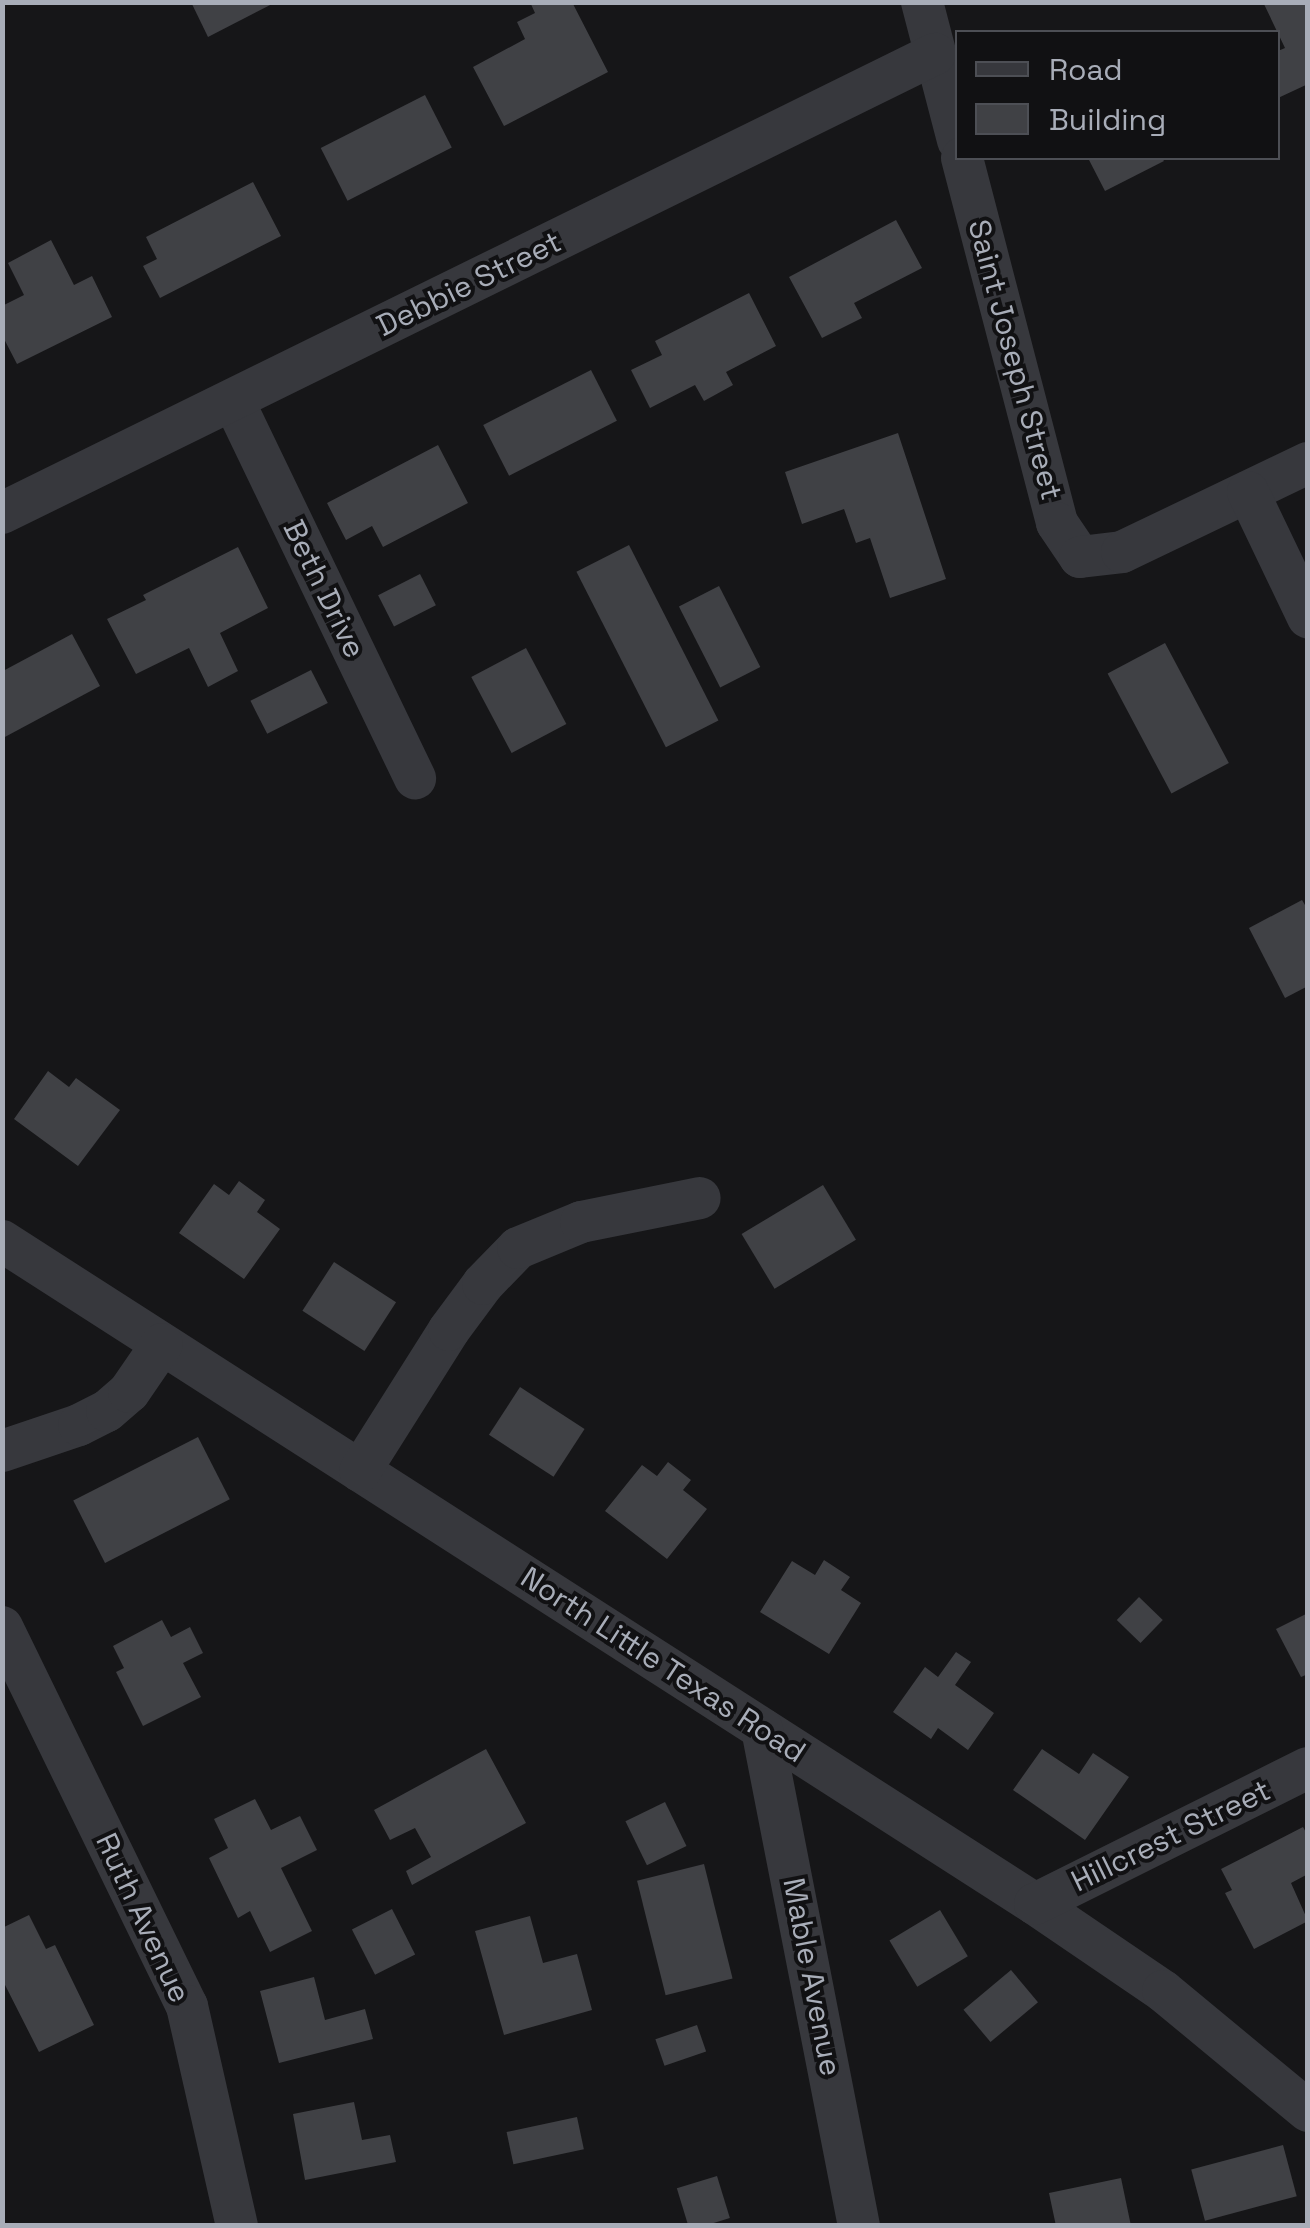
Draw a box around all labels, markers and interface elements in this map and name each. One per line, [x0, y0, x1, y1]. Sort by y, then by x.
legend [955, 30, 1280, 160]
text: Road [1049, 50, 1123, 89]
text: Building [1049, 100, 1166, 139]
street label: Saint Joseph Street [960, 216, 1070, 504]
street label: Debbie Street [371, 224, 567, 344]
street label: Beth Drive [275, 514, 373, 664]
street label: North Little Texas Road [514, 1559, 812, 1771]
street label: Hillcrest Street [1066, 1772, 1276, 1900]
street label: Ruth Avenue [88, 1827, 198, 2009]
street label: Mable Avenue [775, 1875, 849, 2079]

